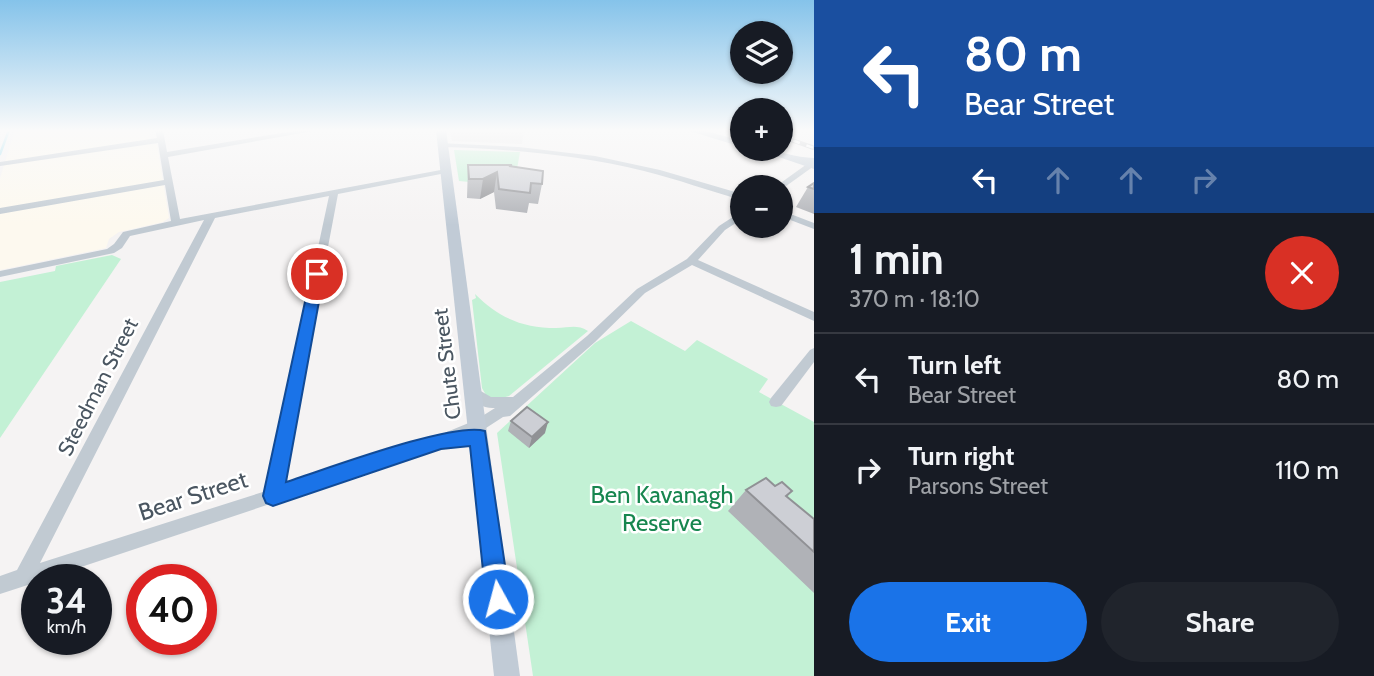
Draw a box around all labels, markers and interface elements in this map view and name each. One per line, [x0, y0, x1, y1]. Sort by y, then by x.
map controls [730, 21, 793, 238]
button: layers [730, 21, 793, 84]
text: 80 m [964, 24, 1082, 83]
icon: left [849, 28, 940, 119]
text: Bear Street [964, 84, 1114, 123]
button: + [730, 98, 793, 161]
icon: left [966, 161, 1004, 199]
icon: ahead [1039, 161, 1077, 199]
icon: ahead [1112, 161, 1150, 199]
icon: right [1185, 161, 1223, 199]
button: − [730, 175, 793, 238]
text: 1 min [849, 233, 944, 285]
button: close [1265, 236, 1339, 310]
pin [287, 244, 347, 304]
icon: arrive [298, 255, 336, 293]
text: 370 m · 18:10 [849, 285, 980, 313]
street label: Chute Street [427, 307, 466, 421]
street label: Steedman Street [52, 314, 143, 460]
text: Turn left [908, 349, 1001, 381]
icon: left [849, 360, 887, 398]
text: 80 m [1276, 363, 1339, 395]
text: Bear Street [908, 381, 1016, 409]
text: Turn right [908, 440, 1014, 472]
icon: right [849, 451, 887, 489]
text: 110 m [1275, 454, 1339, 486]
street label: Bear Street [135, 464, 251, 527]
text: Parsons Street [908, 472, 1048, 500]
park label: Ben Kavanagh Reserve [590, 480, 734, 537]
position arrow [461, 562, 535, 636]
speed limit sign: 40 [126, 564, 217, 655]
text: 34 [46, 579, 87, 622]
button: Exit [849, 582, 1087, 662]
button: Share [1101, 582, 1339, 662]
text: km/h [47, 616, 86, 638]

